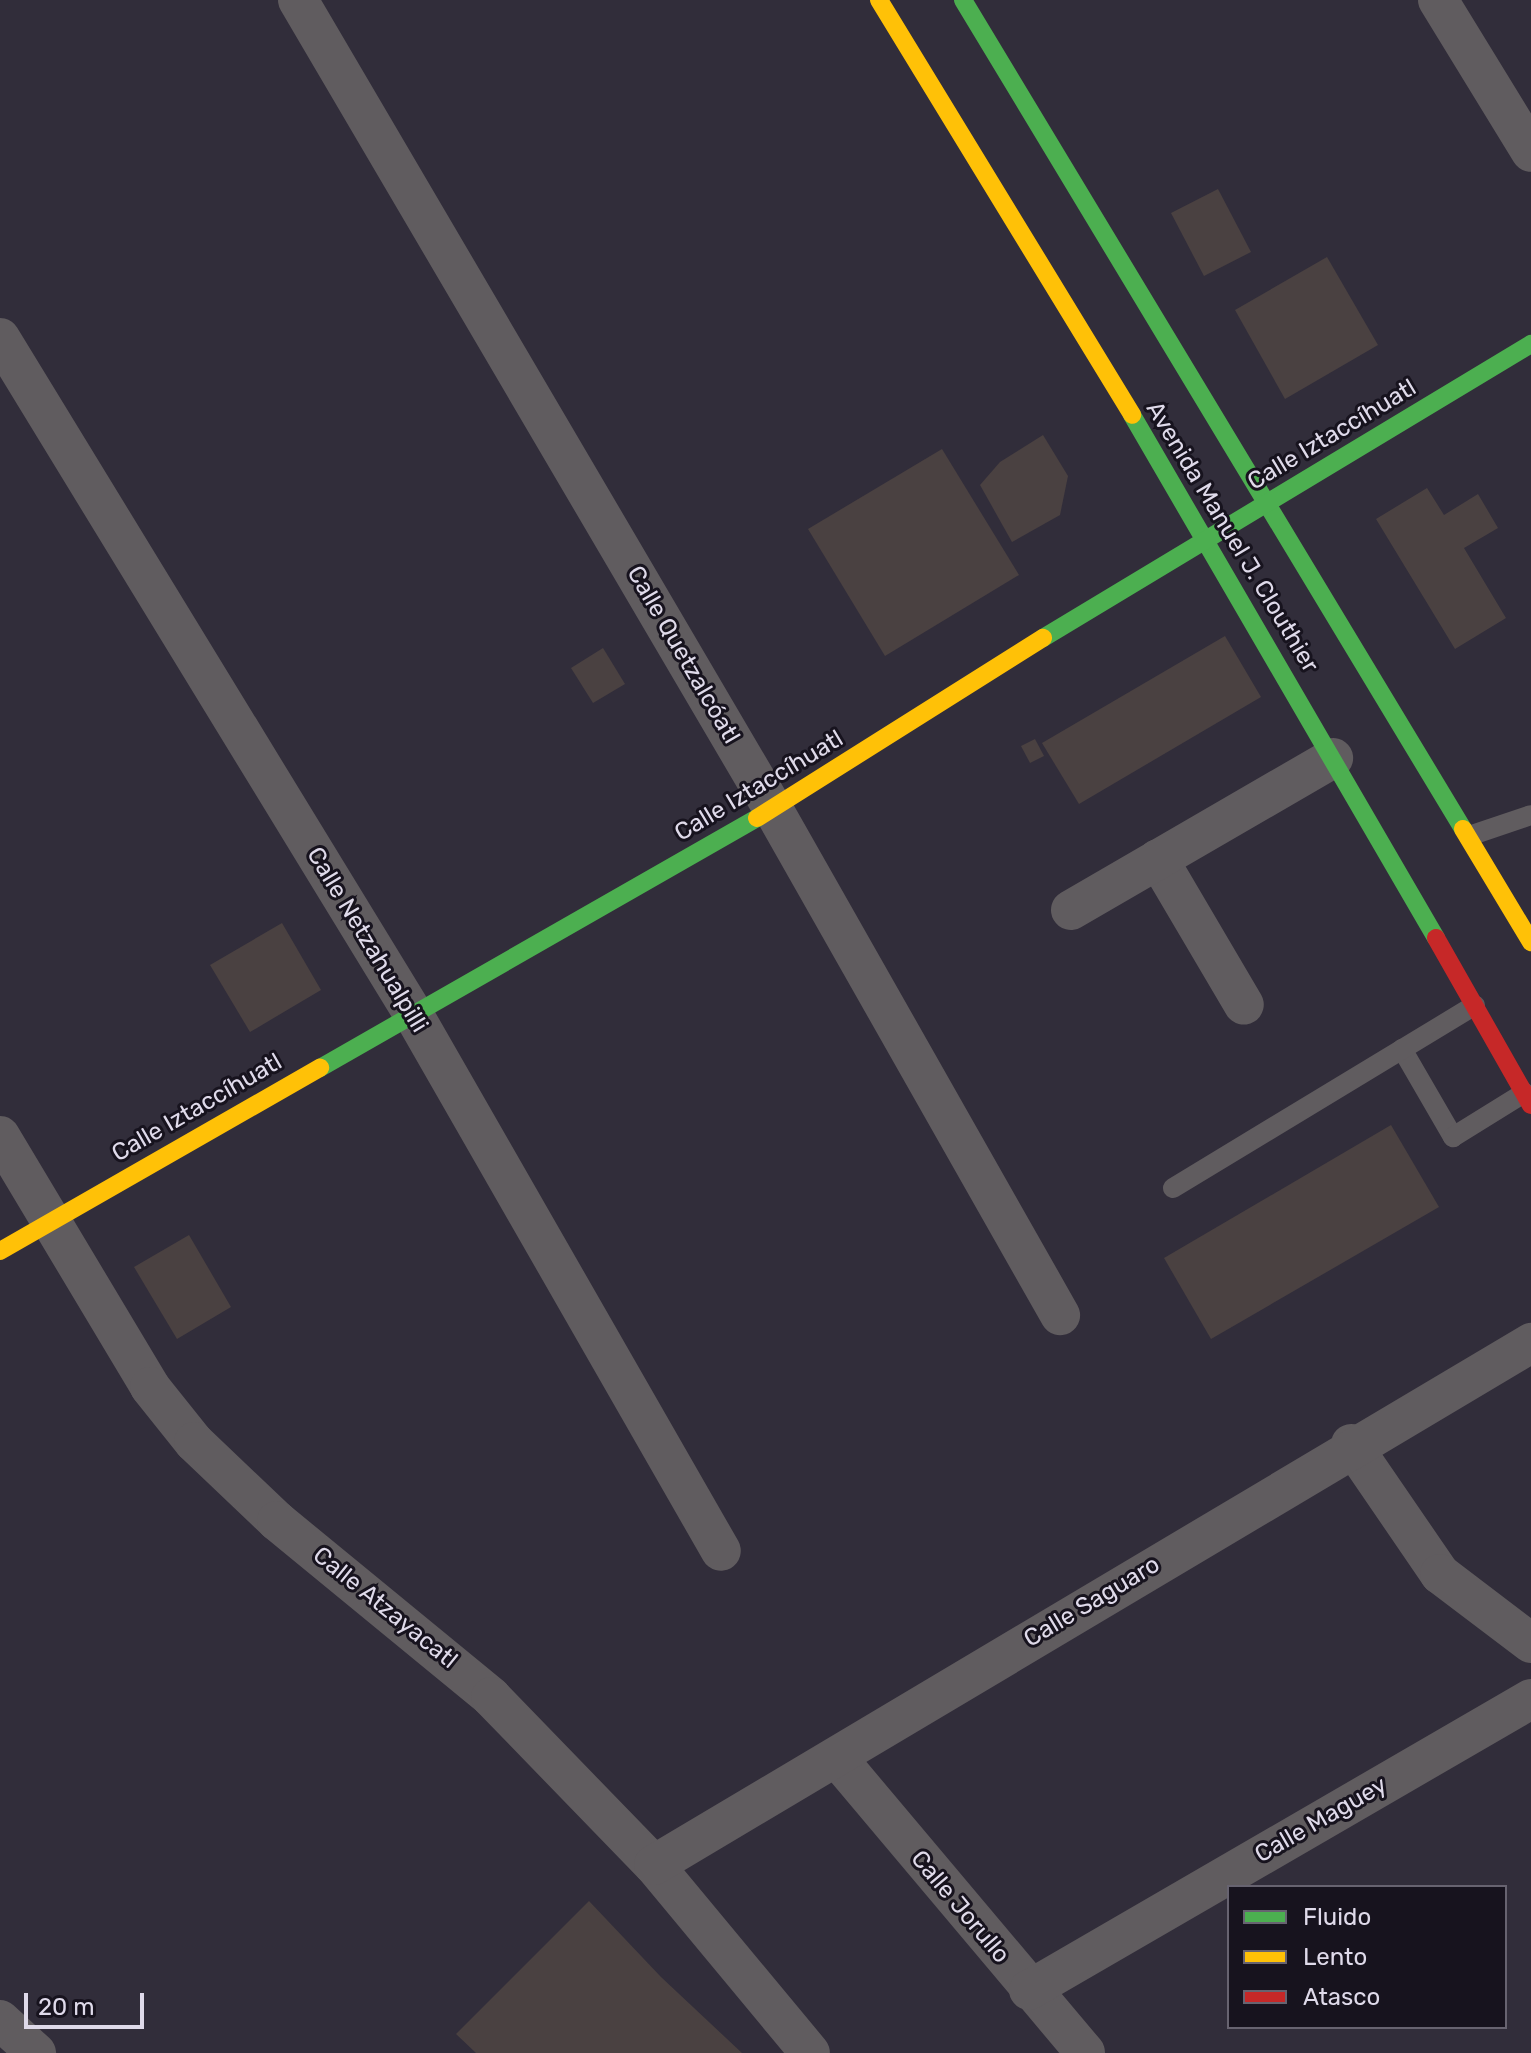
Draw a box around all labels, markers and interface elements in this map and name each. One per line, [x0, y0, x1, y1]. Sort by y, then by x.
street label: Calle Iztaccíhuatl [1243, 373, 1421, 497]
street label: Avenida Manuel J. Clouthier [1140, 396, 1324, 678]
street label: Calle Quetzalcóatl [620, 561, 746, 749]
street label: Calle Iztaccíhuatl [670, 724, 848, 848]
street label: Calle Netzahualpilli [300, 842, 434, 1038]
street label: Calle Iztaccíhuatl [107, 1048, 287, 1168]
street label: Calle Atzayacatl [307, 1541, 463, 1675]
street label: Calle Saguaro [1019, 1550, 1165, 1654]
street label: Calle Maguey [1250, 1771, 1392, 1869]
street label: Calle Jorullo [905, 1845, 1015, 1969]
legend [1227, 1885, 1507, 2029]
text: Fluido [1303, 1903, 1371, 1931]
text: Lento [1303, 1943, 1367, 1971]
scale bar [28, 1977, 148, 2027]
text: Atasco [1303, 1983, 1380, 2011]
text: 20 m [38, 1993, 95, 2021]

